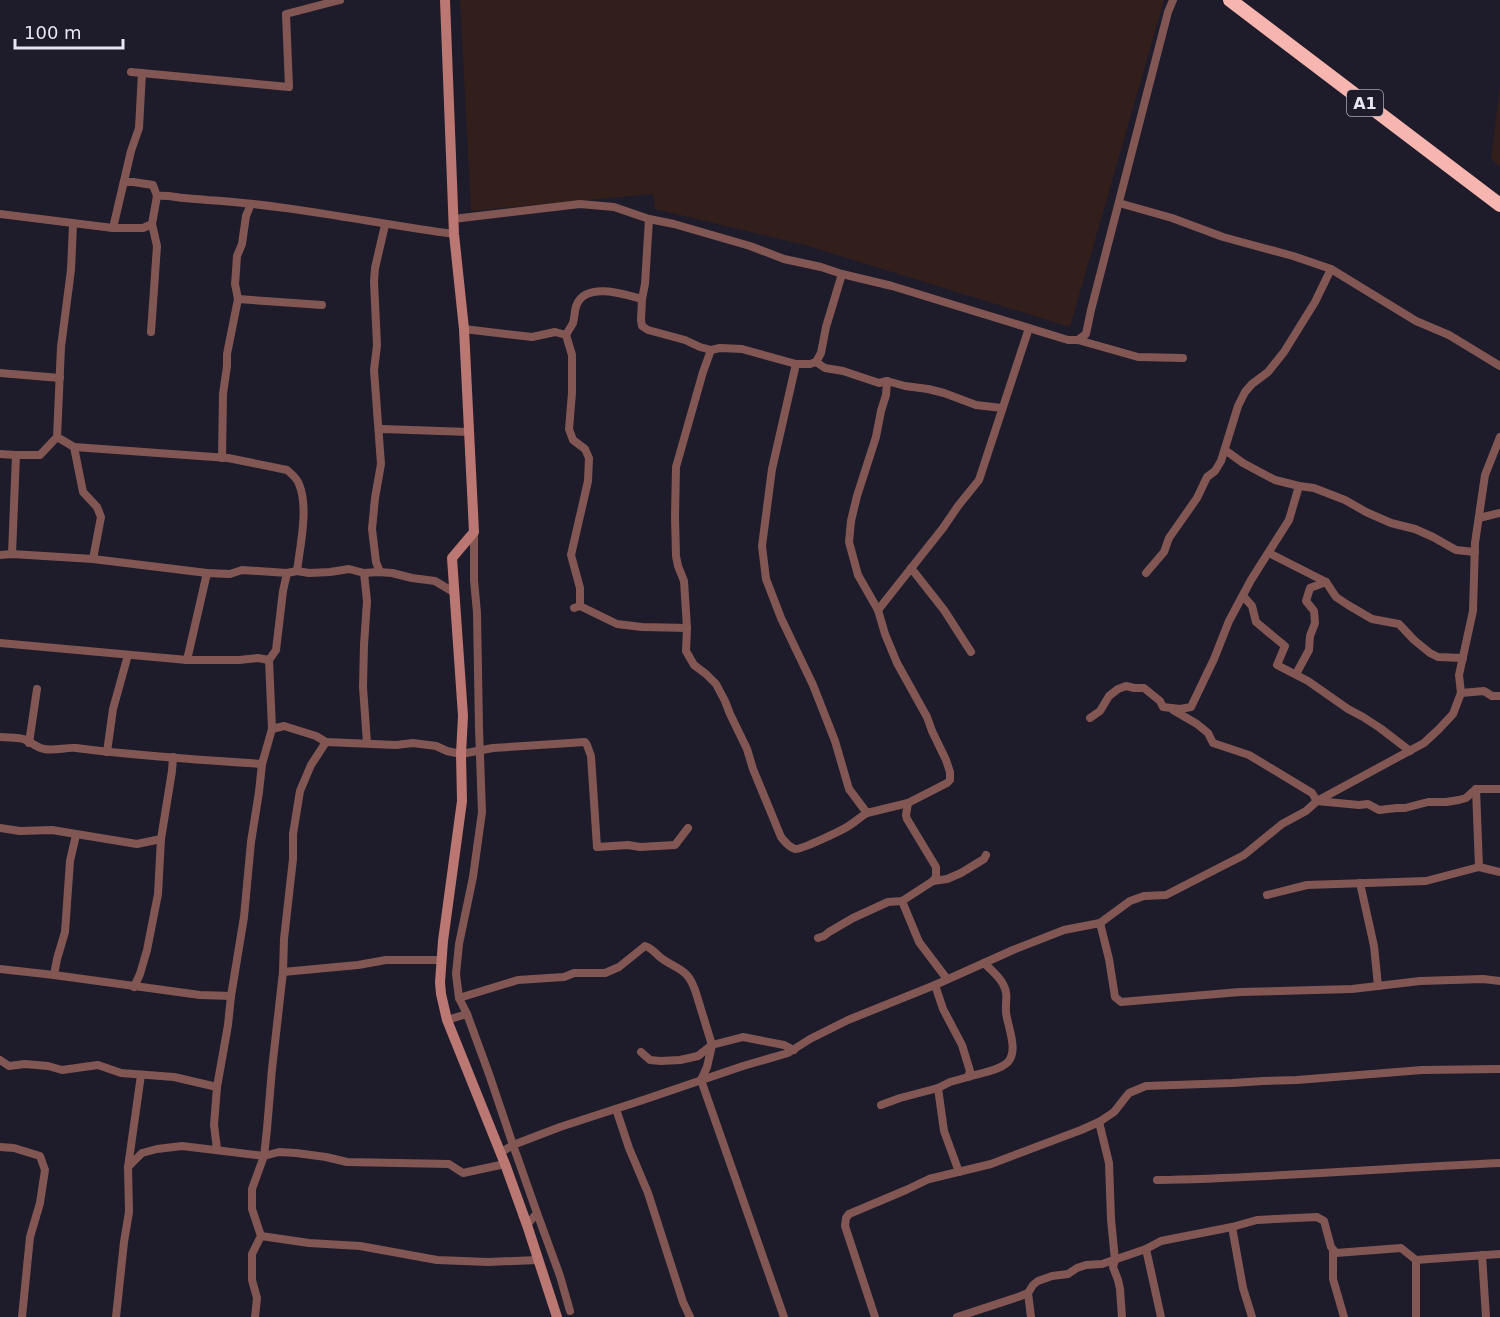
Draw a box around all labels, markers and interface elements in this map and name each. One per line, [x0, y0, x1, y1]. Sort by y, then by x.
scale bar [15, 12, 123, 50]
text: 100 m [24, 22, 82, 43]
road number: A1 [1347, 90, 1383, 116]

